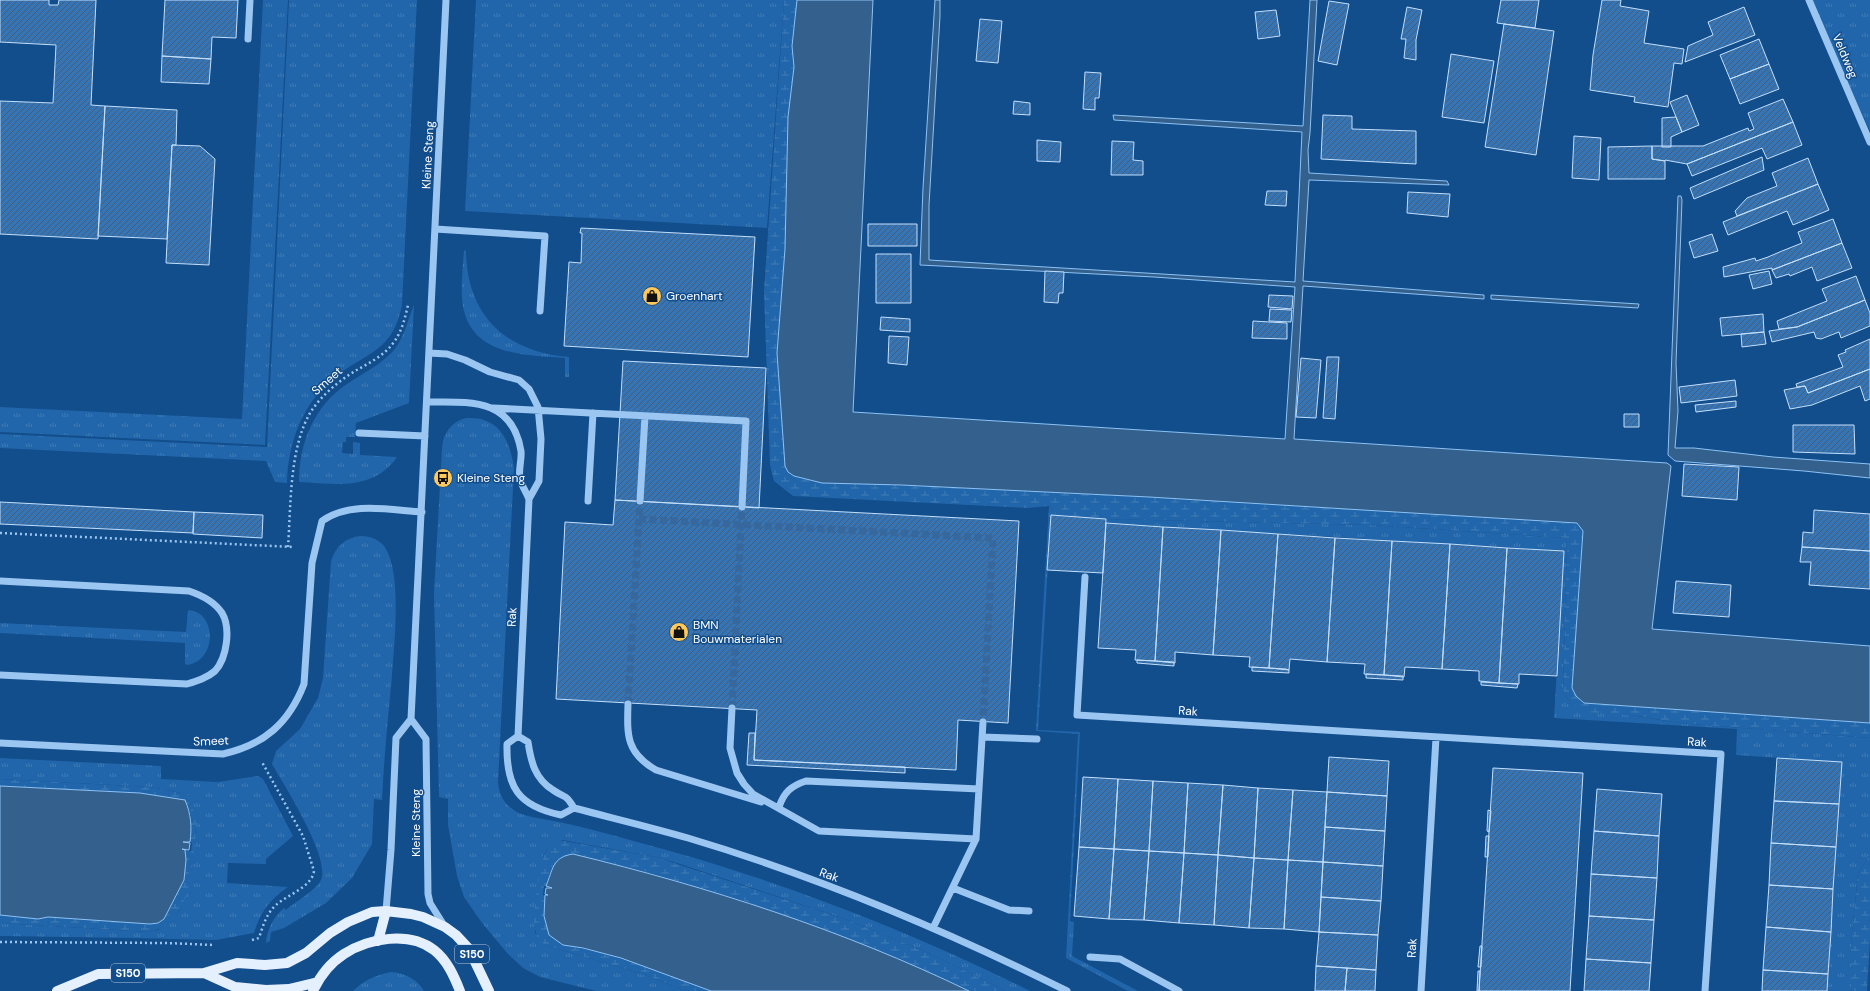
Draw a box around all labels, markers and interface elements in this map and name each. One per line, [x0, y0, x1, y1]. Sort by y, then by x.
street label: Veldweg [1829, 31, 1862, 81]
street label: Kleine Steng [418, 120, 438, 189]
shop icon: Groenhart [641, 285, 663, 307]
place label: Groenhart [666, 288, 723, 304]
street label: Smeet [308, 363, 346, 399]
bus stop icon: Kleine Steng [432, 467, 454, 489]
place label: Kleine Steng [457, 470, 525, 486]
street label: Rak [503, 607, 521, 627]
place label: BMN Bouwmaterialen [693, 617, 782, 647]
shop icon: BMN Bouwmaterialen [668, 621, 690, 643]
street label: Rak [1178, 702, 1198, 720]
street label: Smeet [193, 732, 229, 750]
street label: Rak [1687, 733, 1707, 751]
street label: Kleine Steng [408, 789, 424, 857]
street label: Rak [817, 864, 841, 886]
street label: Rak [1403, 938, 1421, 958]
road number: S150 [455, 945, 489, 963]
road number: S150 [111, 964, 145, 982]

